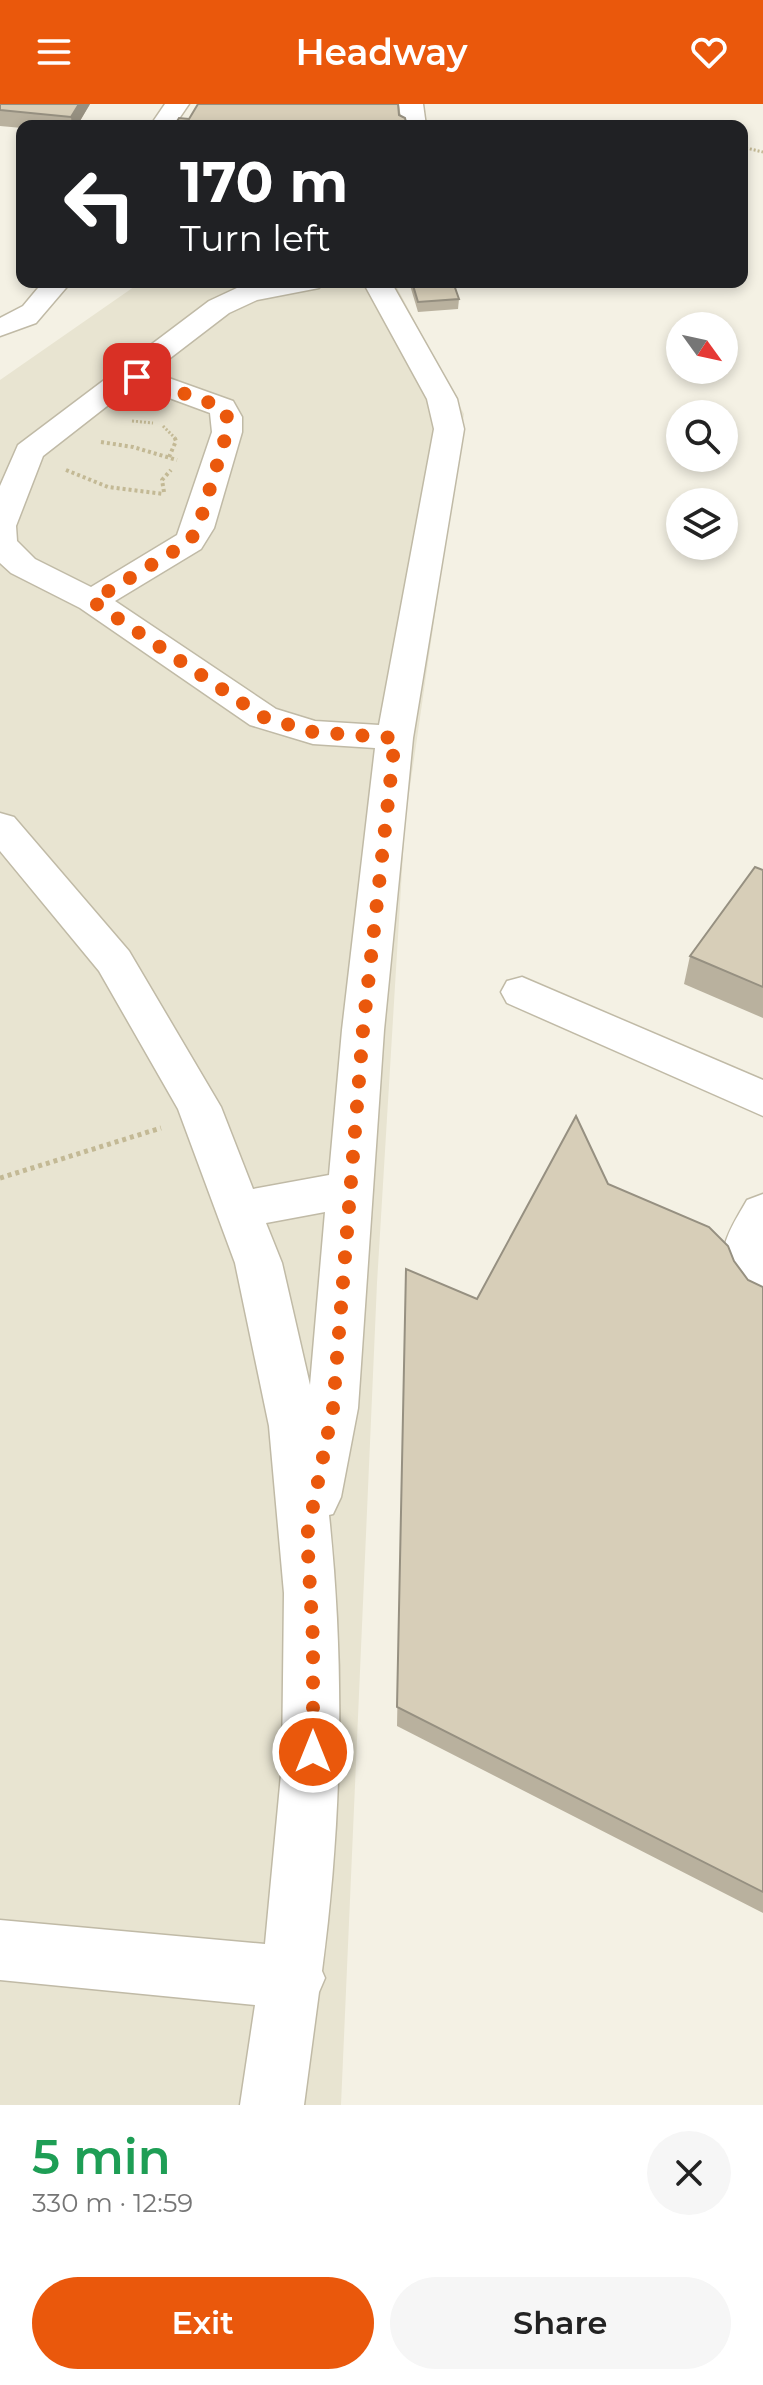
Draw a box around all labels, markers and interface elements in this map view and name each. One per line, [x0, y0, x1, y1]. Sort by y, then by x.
icon: menu [32, 30, 76, 74]
text: Headway [295, 30, 468, 74]
icon: heart [687, 30, 731, 74]
text: 170 m [180, 148, 348, 216]
icon: left [48, 152, 152, 256]
text: Turn left [180, 216, 331, 260]
north arrow [666, 312, 738, 384]
map controls [666, 312, 738, 560]
pin [103, 343, 171, 411]
icon: arrive [115, 355, 159, 399]
button: search [666, 400, 738, 472]
button: layers [666, 488, 738, 560]
position arrow [271, 1710, 355, 1794]
text: 5 min [32, 2128, 171, 2186]
button: close [647, 2131, 731, 2215]
text: 330 m · 12:59 [32, 2187, 193, 2219]
button: Exit [32, 2277, 374, 2369]
button: Share [390, 2277, 731, 2369]

